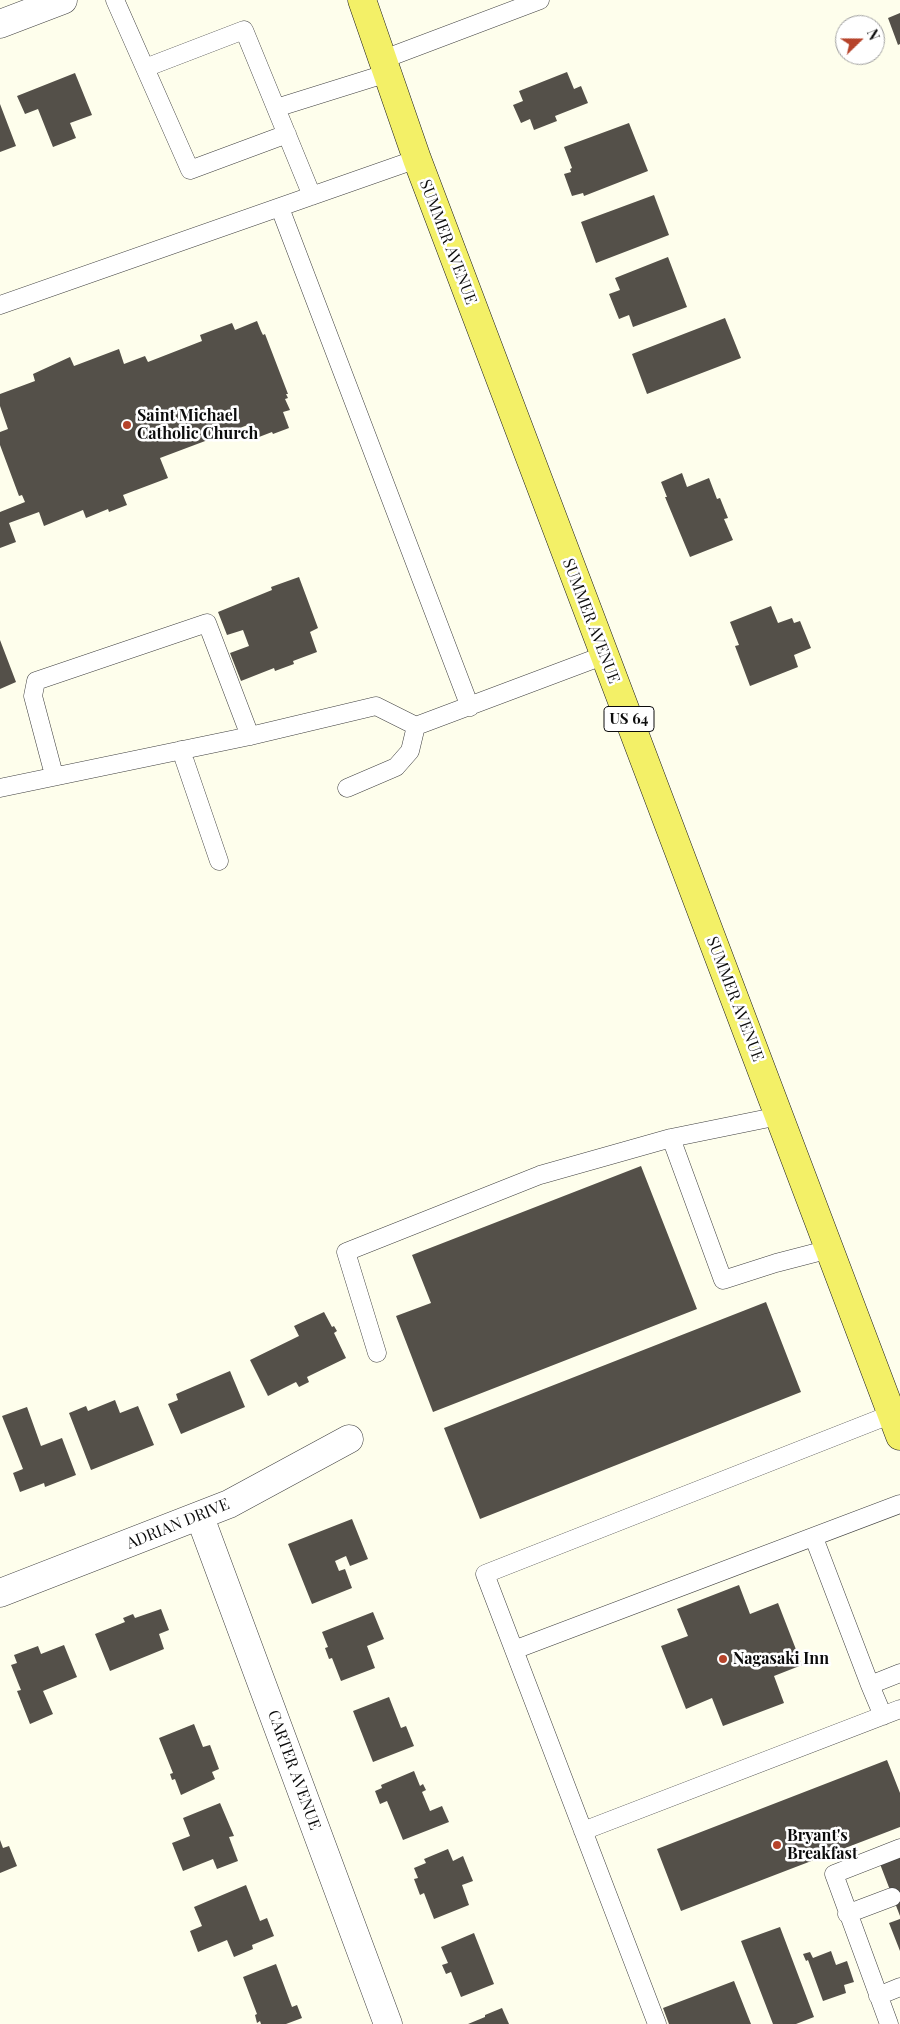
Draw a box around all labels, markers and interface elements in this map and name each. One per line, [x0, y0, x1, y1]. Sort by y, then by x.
north arrow [835, 15, 885, 65]
text: N [863, 26, 884, 43]
street label: SUMMER AVENUE [415, 177, 481, 307]
place label: Saint Michael Catholic Church [137, 406, 258, 444]
marker: Saint Michael Catholic Church [121, 419, 133, 431]
street label: SUMMER AVENUE [558, 556, 624, 686]
road number: US 64 [604, 706, 654, 732]
street label: SUMMER AVENUE [702, 934, 768, 1064]
street label: ADRIAN DRIVE [124, 1495, 232, 1553]
place label: Nagasaki Inn [733, 1649, 829, 1669]
marker: Nagasaki Inn [717, 1653, 729, 1665]
street label: CARTER AVENUE [263, 1707, 325, 1833]
place label: Bryant's Breakfast [787, 1826, 858, 1864]
marker: Bryant's Breakfast [771, 1839, 783, 1851]

